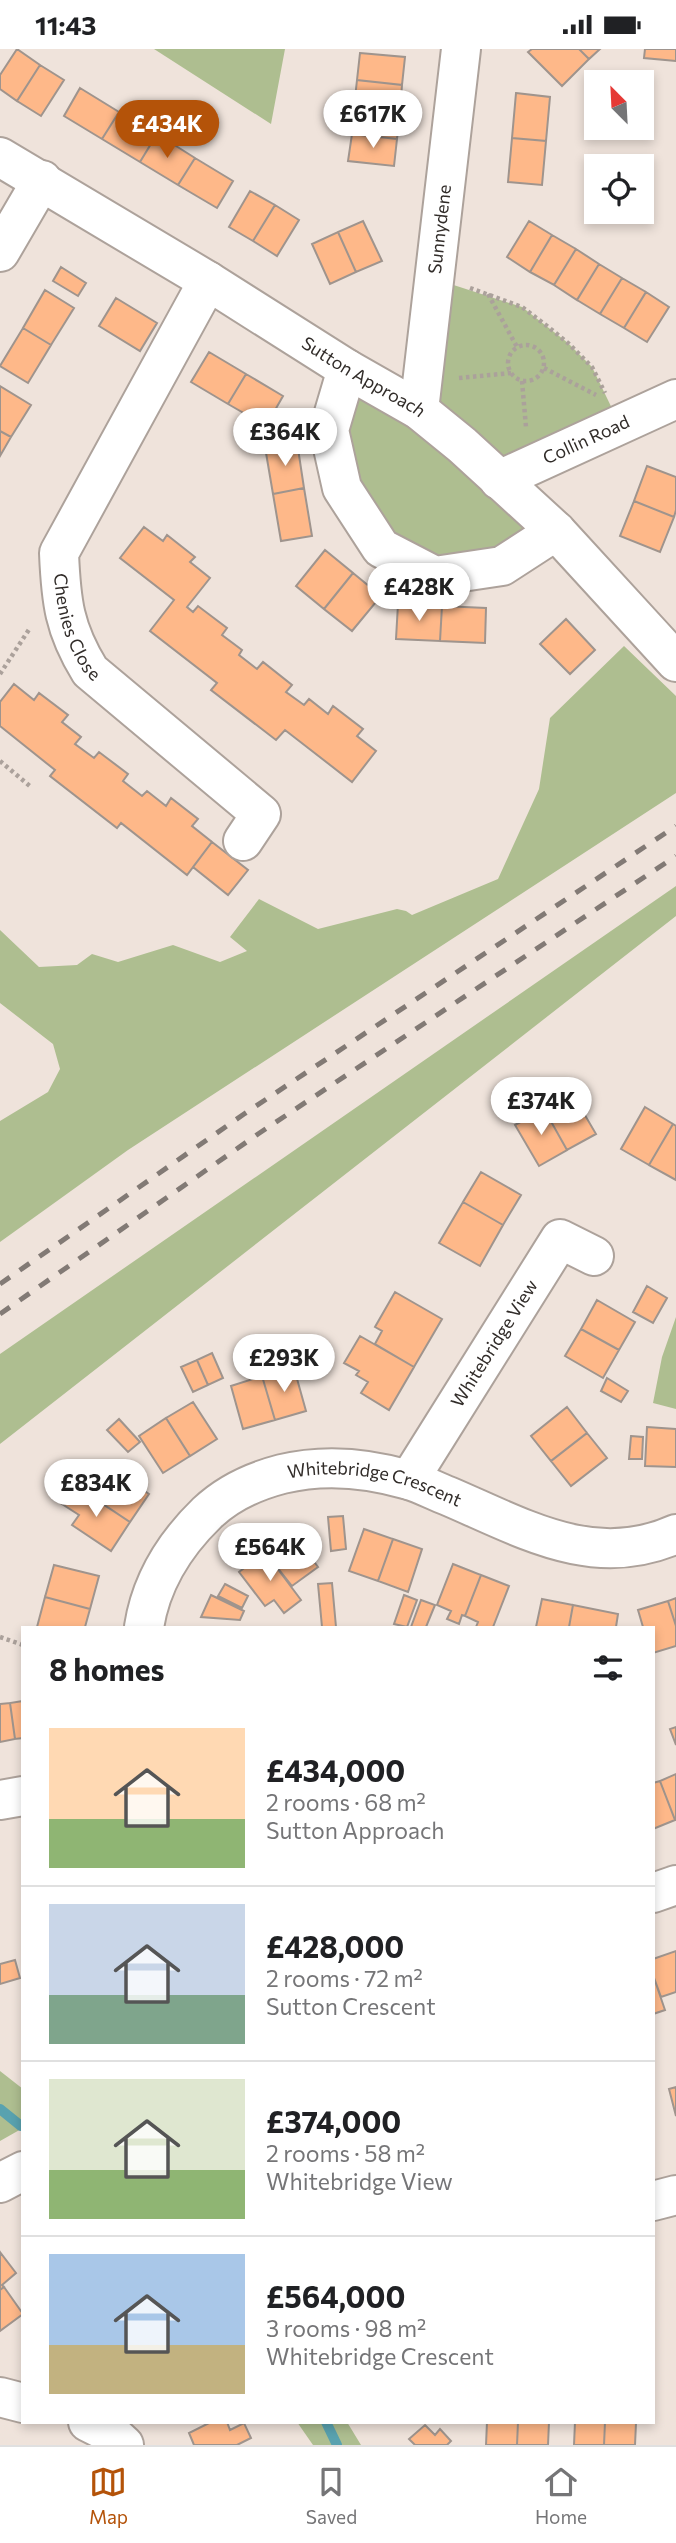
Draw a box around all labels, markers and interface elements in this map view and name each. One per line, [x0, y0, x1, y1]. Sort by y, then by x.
text: 11:43 [35, 9, 97, 40]
north arrow [584, 70, 654, 140]
map controls [584, 70, 654, 224]
pin: £617K [324, 91, 422, 150]
text: £617K [339, 99, 407, 127]
pin: £434K [118, 101, 216, 160]
text: £434K [131, 109, 203, 137]
button: locate [584, 154, 654, 224]
street label: Sunnydene [423, 183, 455, 275]
street label: Sutton Approach [298, 331, 431, 421]
pin: £364K [236, 409, 334, 468]
street label: Collin Road [539, 410, 633, 468]
text: £364K [249, 417, 321, 445]
pin: £428K [370, 563, 468, 623]
street label: Chenies Close [50, 572, 105, 685]
text: £428K [383, 572, 455, 600]
pin: £374K [492, 1077, 590, 1137]
text: £374K [507, 1086, 575, 1114]
street label: Whitebridge View [445, 1275, 542, 1411]
pin: £293K [235, 1335, 333, 1394]
text: £293K [249, 1343, 319, 1371]
street label: Whitebridge Crescent [286, 1456, 465, 1511]
pin: £834K [47, 1459, 145, 1519]
text: £834K [60, 1468, 132, 1496]
pin: £564K [221, 1523, 319, 1583]
text: £564K [234, 1532, 306, 1560]
icon: filters [589, 1649, 627, 1687]
text: 8 homes [49, 1650, 165, 1687]
text: £434,000 [266, 1751, 405, 1788]
icon: home [105, 1756, 189, 1840]
text: 2 rooms · 68 m² [266, 1788, 426, 1816]
text: Sutton Approach [266, 1816, 445, 1844]
text: £428,000 [266, 1927, 404, 1964]
icon: home [105, 1932, 189, 2016]
text: 2 rooms · 72 m² [266, 1964, 423, 1992]
text: Sutton Crescent [266, 1992, 436, 2020]
text: £374,000 [266, 2102, 401, 2139]
icon: home [105, 2107, 189, 2191]
text: 2 rooms · 58 m² [266, 2139, 425, 2167]
text: Whitebridge View [266, 2167, 453, 2195]
text: £564,000 [266, 2277, 405, 2314]
icon: home [105, 2282, 189, 2366]
text: 3 rooms · 98 m² [266, 2314, 426, 2342]
text: Whitebridge Crescent [266, 2342, 494, 2370]
tab: Map [89, 2463, 128, 2528]
tab: Saved [306, 2463, 357, 2528]
tab: Home [535, 2463, 587, 2528]

